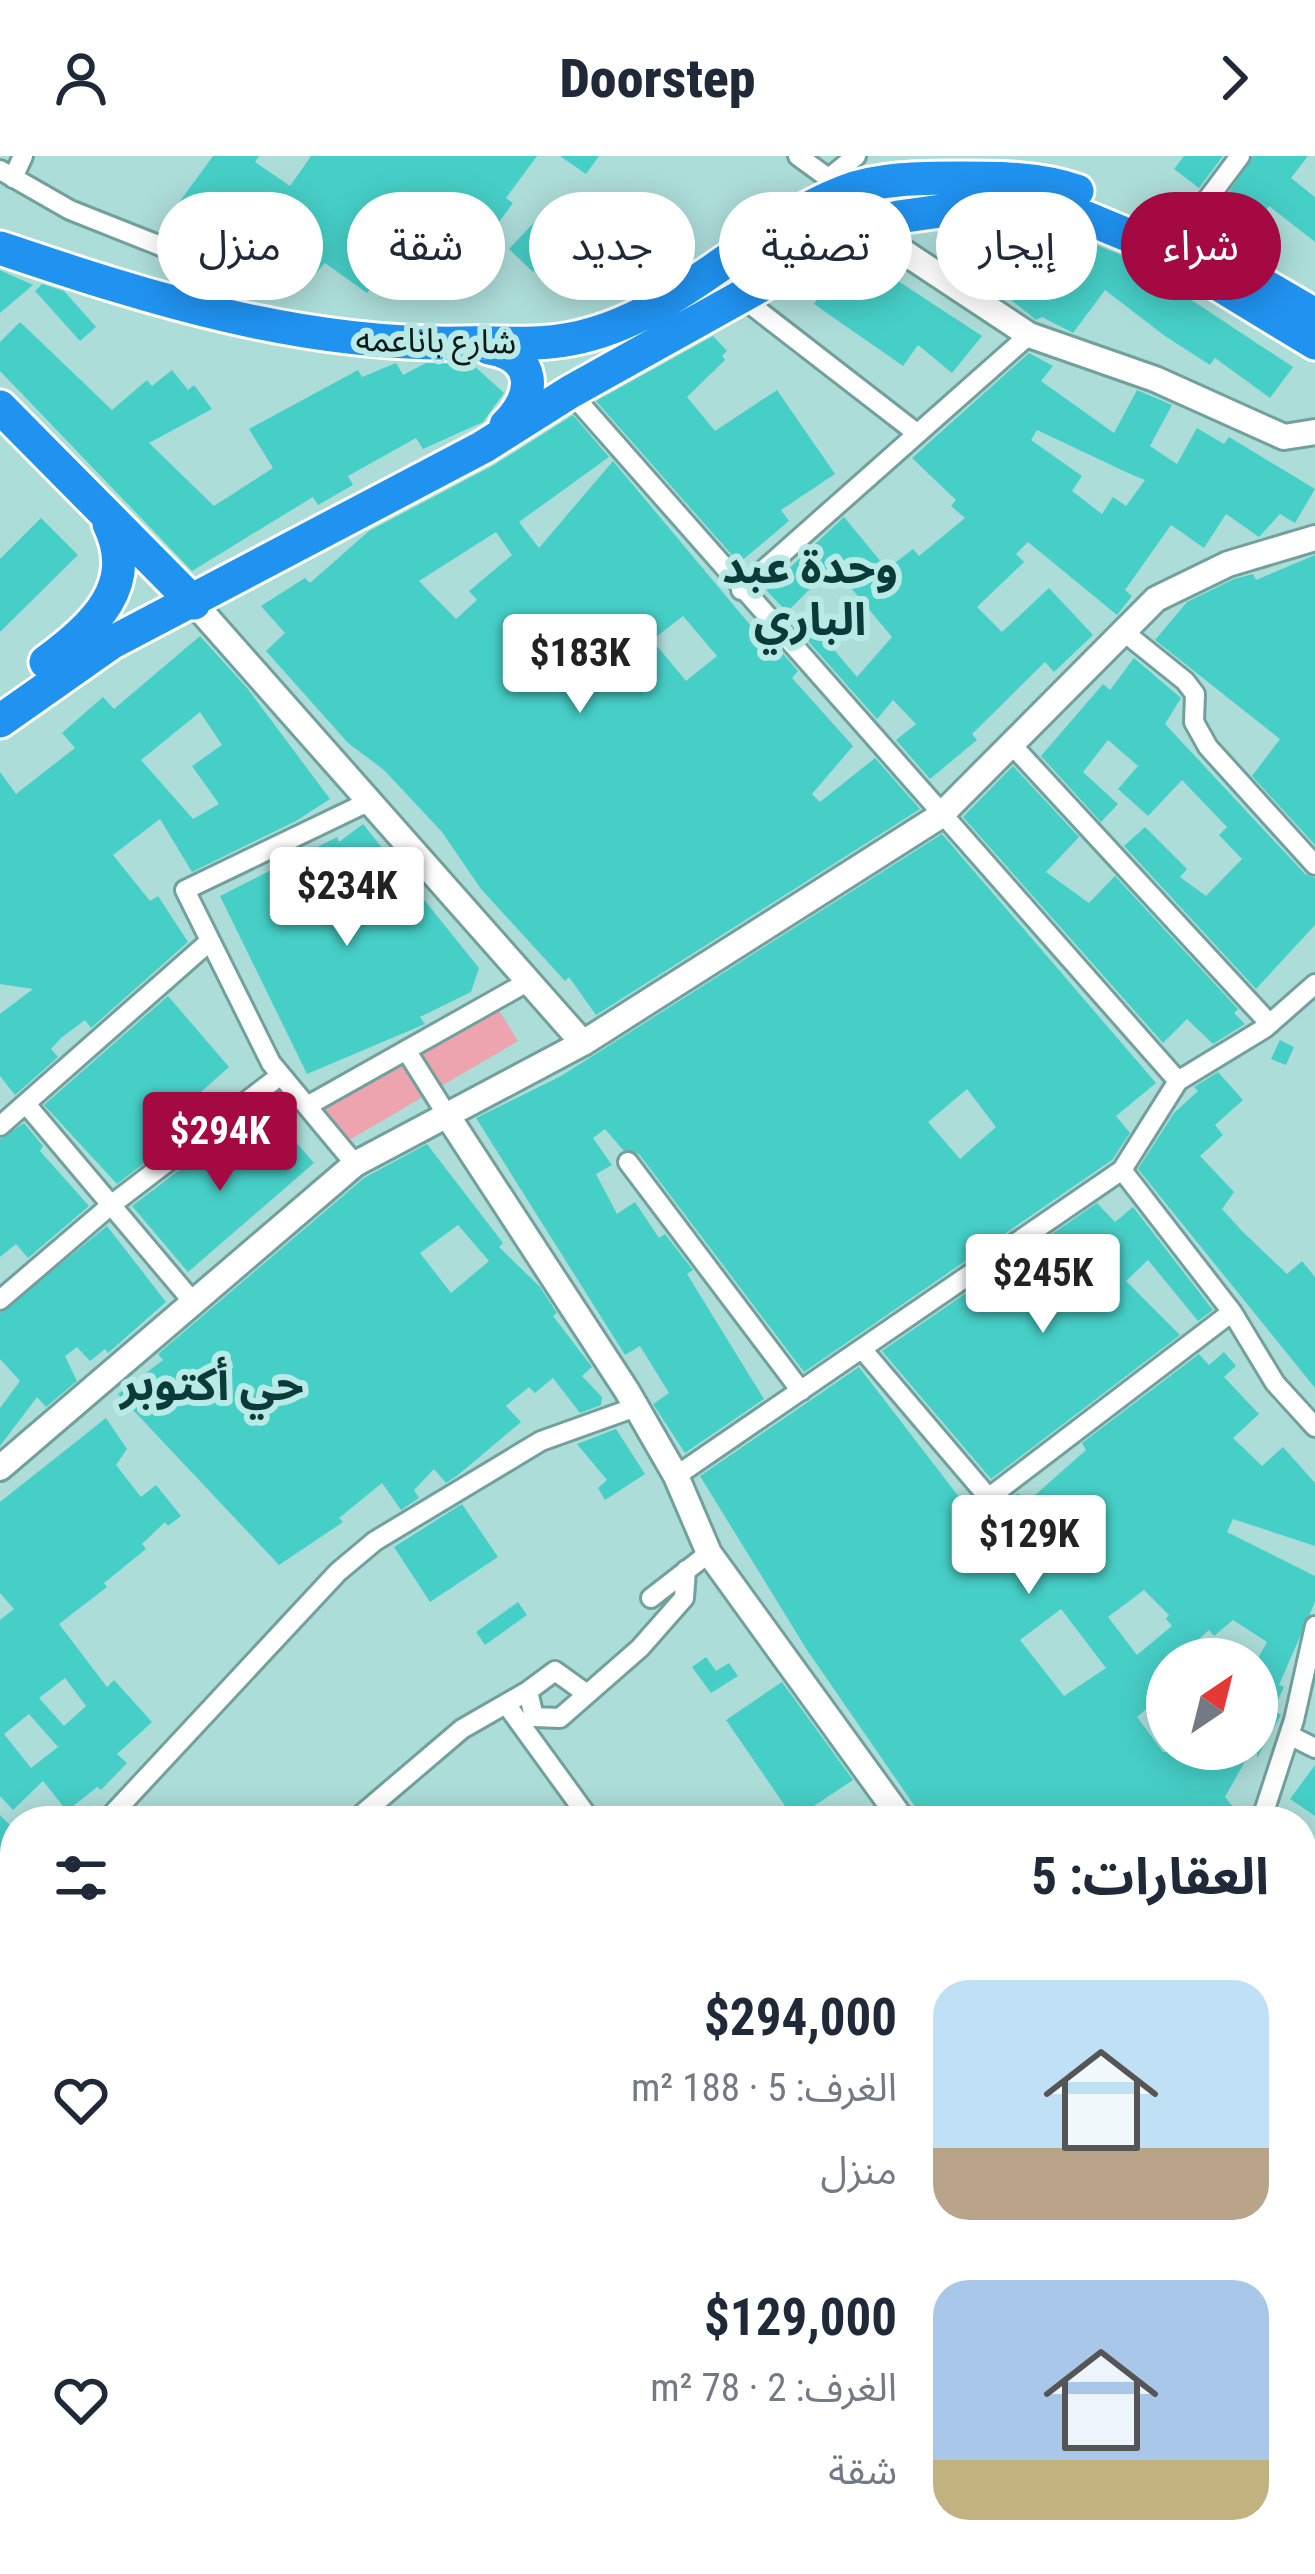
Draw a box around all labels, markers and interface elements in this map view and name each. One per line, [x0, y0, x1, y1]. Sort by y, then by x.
icon: person [48, 45, 114, 111]
icon: forward [1201, 45, 1267, 111]
text: Doorstep [559, 47, 756, 110]
chip: منزل [157, 192, 323, 300]
chip: شقة [347, 192, 505, 300]
chip: جديد [529, 192, 695, 300]
chip: تصفية [719, 192, 912, 300]
chip: إيجار [936, 192, 1097, 300]
chip: شراء [1121, 192, 1281, 300]
street label: شارع باناعمه [355, 320, 517, 366]
district label: وحدة عبد الباري [722, 541, 898, 655]
pin: $183K [496, 614, 664, 716]
text: $183K [530, 630, 630, 676]
pin: $234K [263, 847, 431, 949]
text: $234K [297, 863, 397, 909]
pin: $294K [136, 1092, 304, 1194]
text: $294K [170, 1108, 270, 1154]
pin: $245K [959, 1234, 1127, 1336]
text: $245K [993, 1250, 1093, 1296]
district label: حي أكتوبر [118, 1356, 304, 1420]
pin: $129K [945, 1495, 1113, 1597]
text: $129K [979, 1511, 1079, 1557]
north arrow [1146, 1638, 1278, 1770]
map controls [1146, 1638, 1278, 1770]
icon: filters [48, 1845, 114, 1911]
text: العقارات: 5 [1031, 1847, 1269, 1906]
text: $294,000 [704, 1988, 897, 2047]
icon: home [1029, 2028, 1173, 2172]
text: الغرف: 5 · 188 m² [631, 2065, 897, 2111]
icon: heart [48, 2067, 114, 2133]
text: منزل [821, 2148, 897, 2194]
text: $129,000 [704, 2288, 897, 2347]
icon: home [1029, 2328, 1173, 2472]
text: الغرف: 2 · 78 m² [650, 2365, 897, 2411]
icon: heart [48, 2367, 114, 2433]
text: شقة [828, 2448, 897, 2494]

